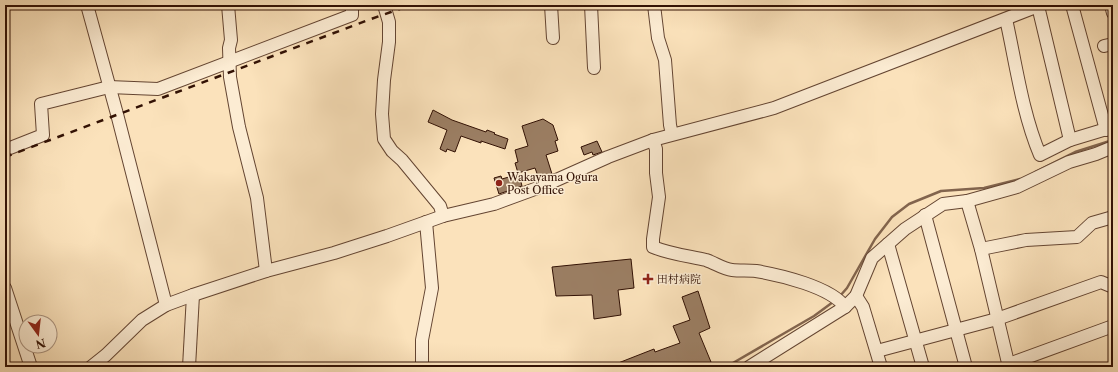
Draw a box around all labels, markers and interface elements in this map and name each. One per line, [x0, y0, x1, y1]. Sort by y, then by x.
place label: Wakayama Ogura Post Office [506, 170, 598, 197]
marker: Wakayama Ogura Post Office [494, 178, 504, 188]
place label: 田村病院 [657, 272, 701, 286]
marker: 田村病院 [642, 273, 654, 285]
north arrow [18, 314, 58, 354]
text: N [34, 336, 47, 352]

